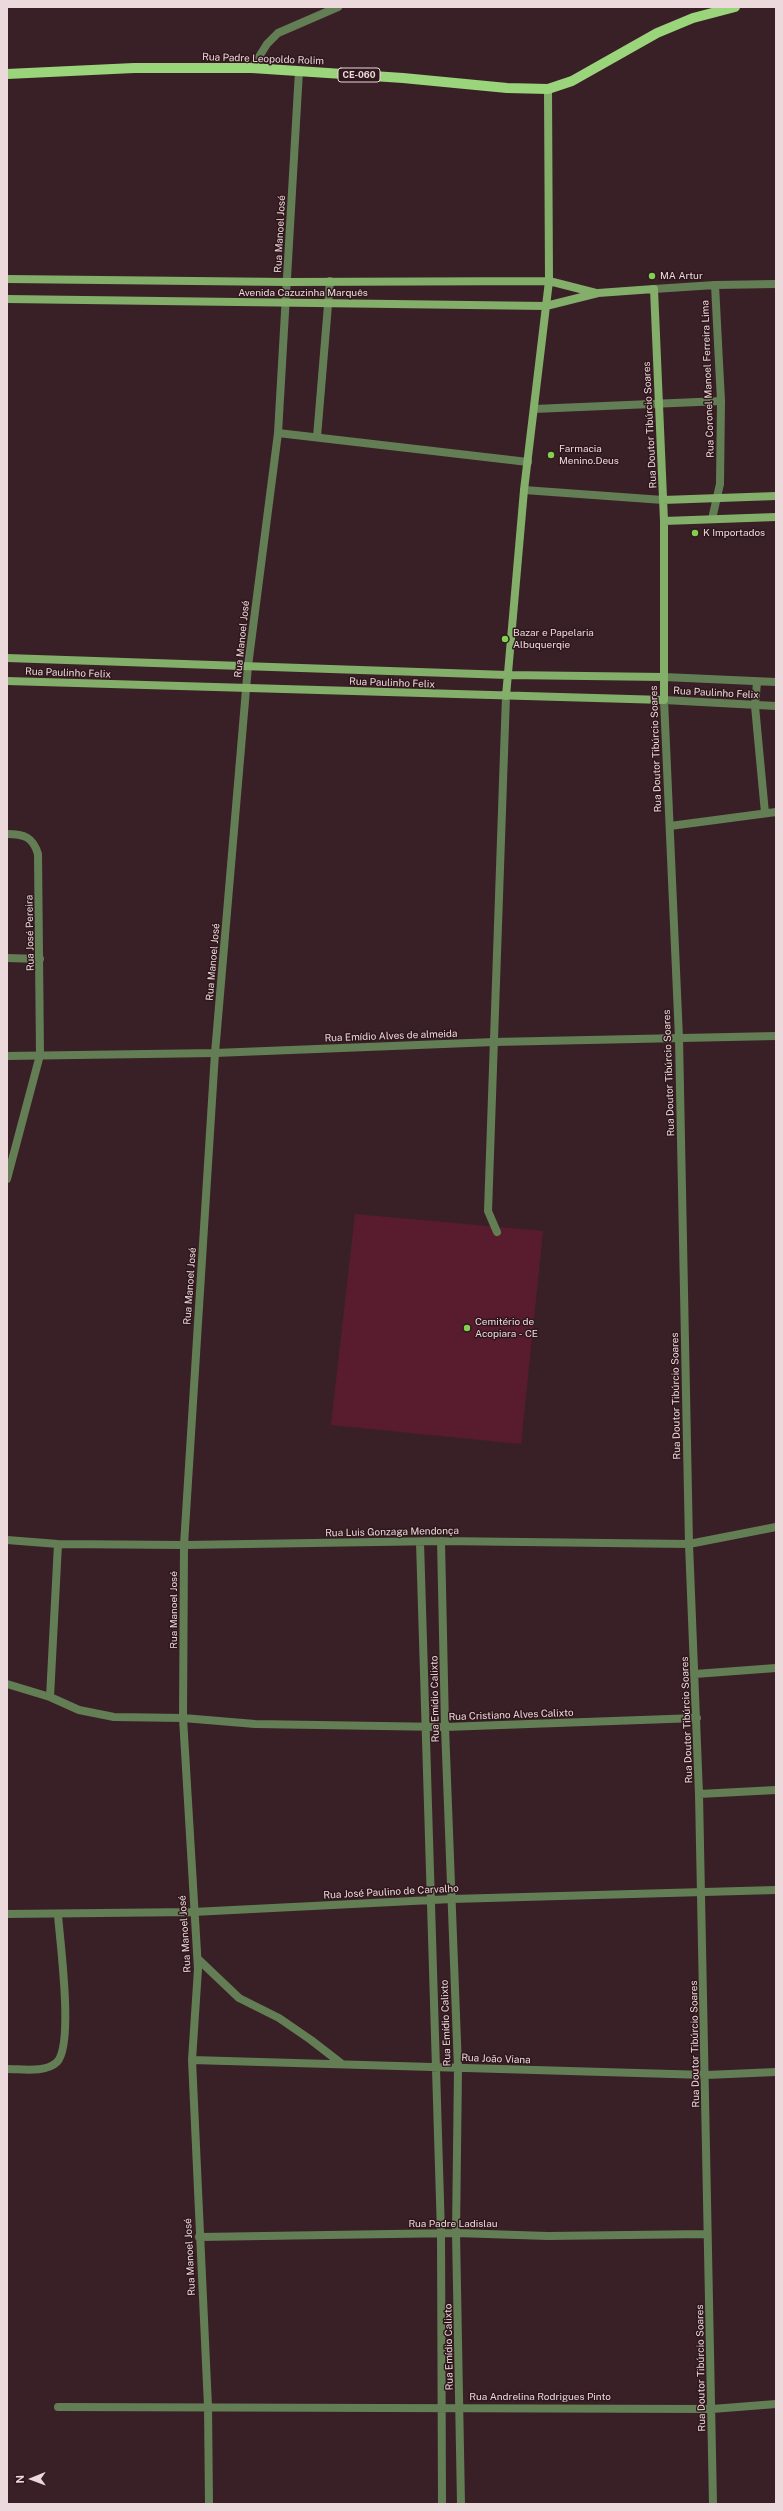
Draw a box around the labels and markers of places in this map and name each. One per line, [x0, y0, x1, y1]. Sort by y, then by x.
place label: MA Artur [660, 270, 703, 282]
marker: MA Artur [647, 271, 657, 281]
place label: Farmacia Menino.Deus [559, 443, 619, 466]
marker: Farmacia Menino.Deus [546, 450, 556, 460]
place label: K Importados [703, 527, 765, 539]
marker: K Importados [690, 528, 700, 538]
place label: Bazar e Papelaria Albuquerqie [513, 627, 594, 650]
marker: Bazar e Papelaria Albuquerqie [500, 634, 510, 644]
place label: Cemitério de Acopiara - CE [475, 1316, 538, 1340]
marker: Cemitério de Acopiara - CE [462, 1323, 472, 1333]

